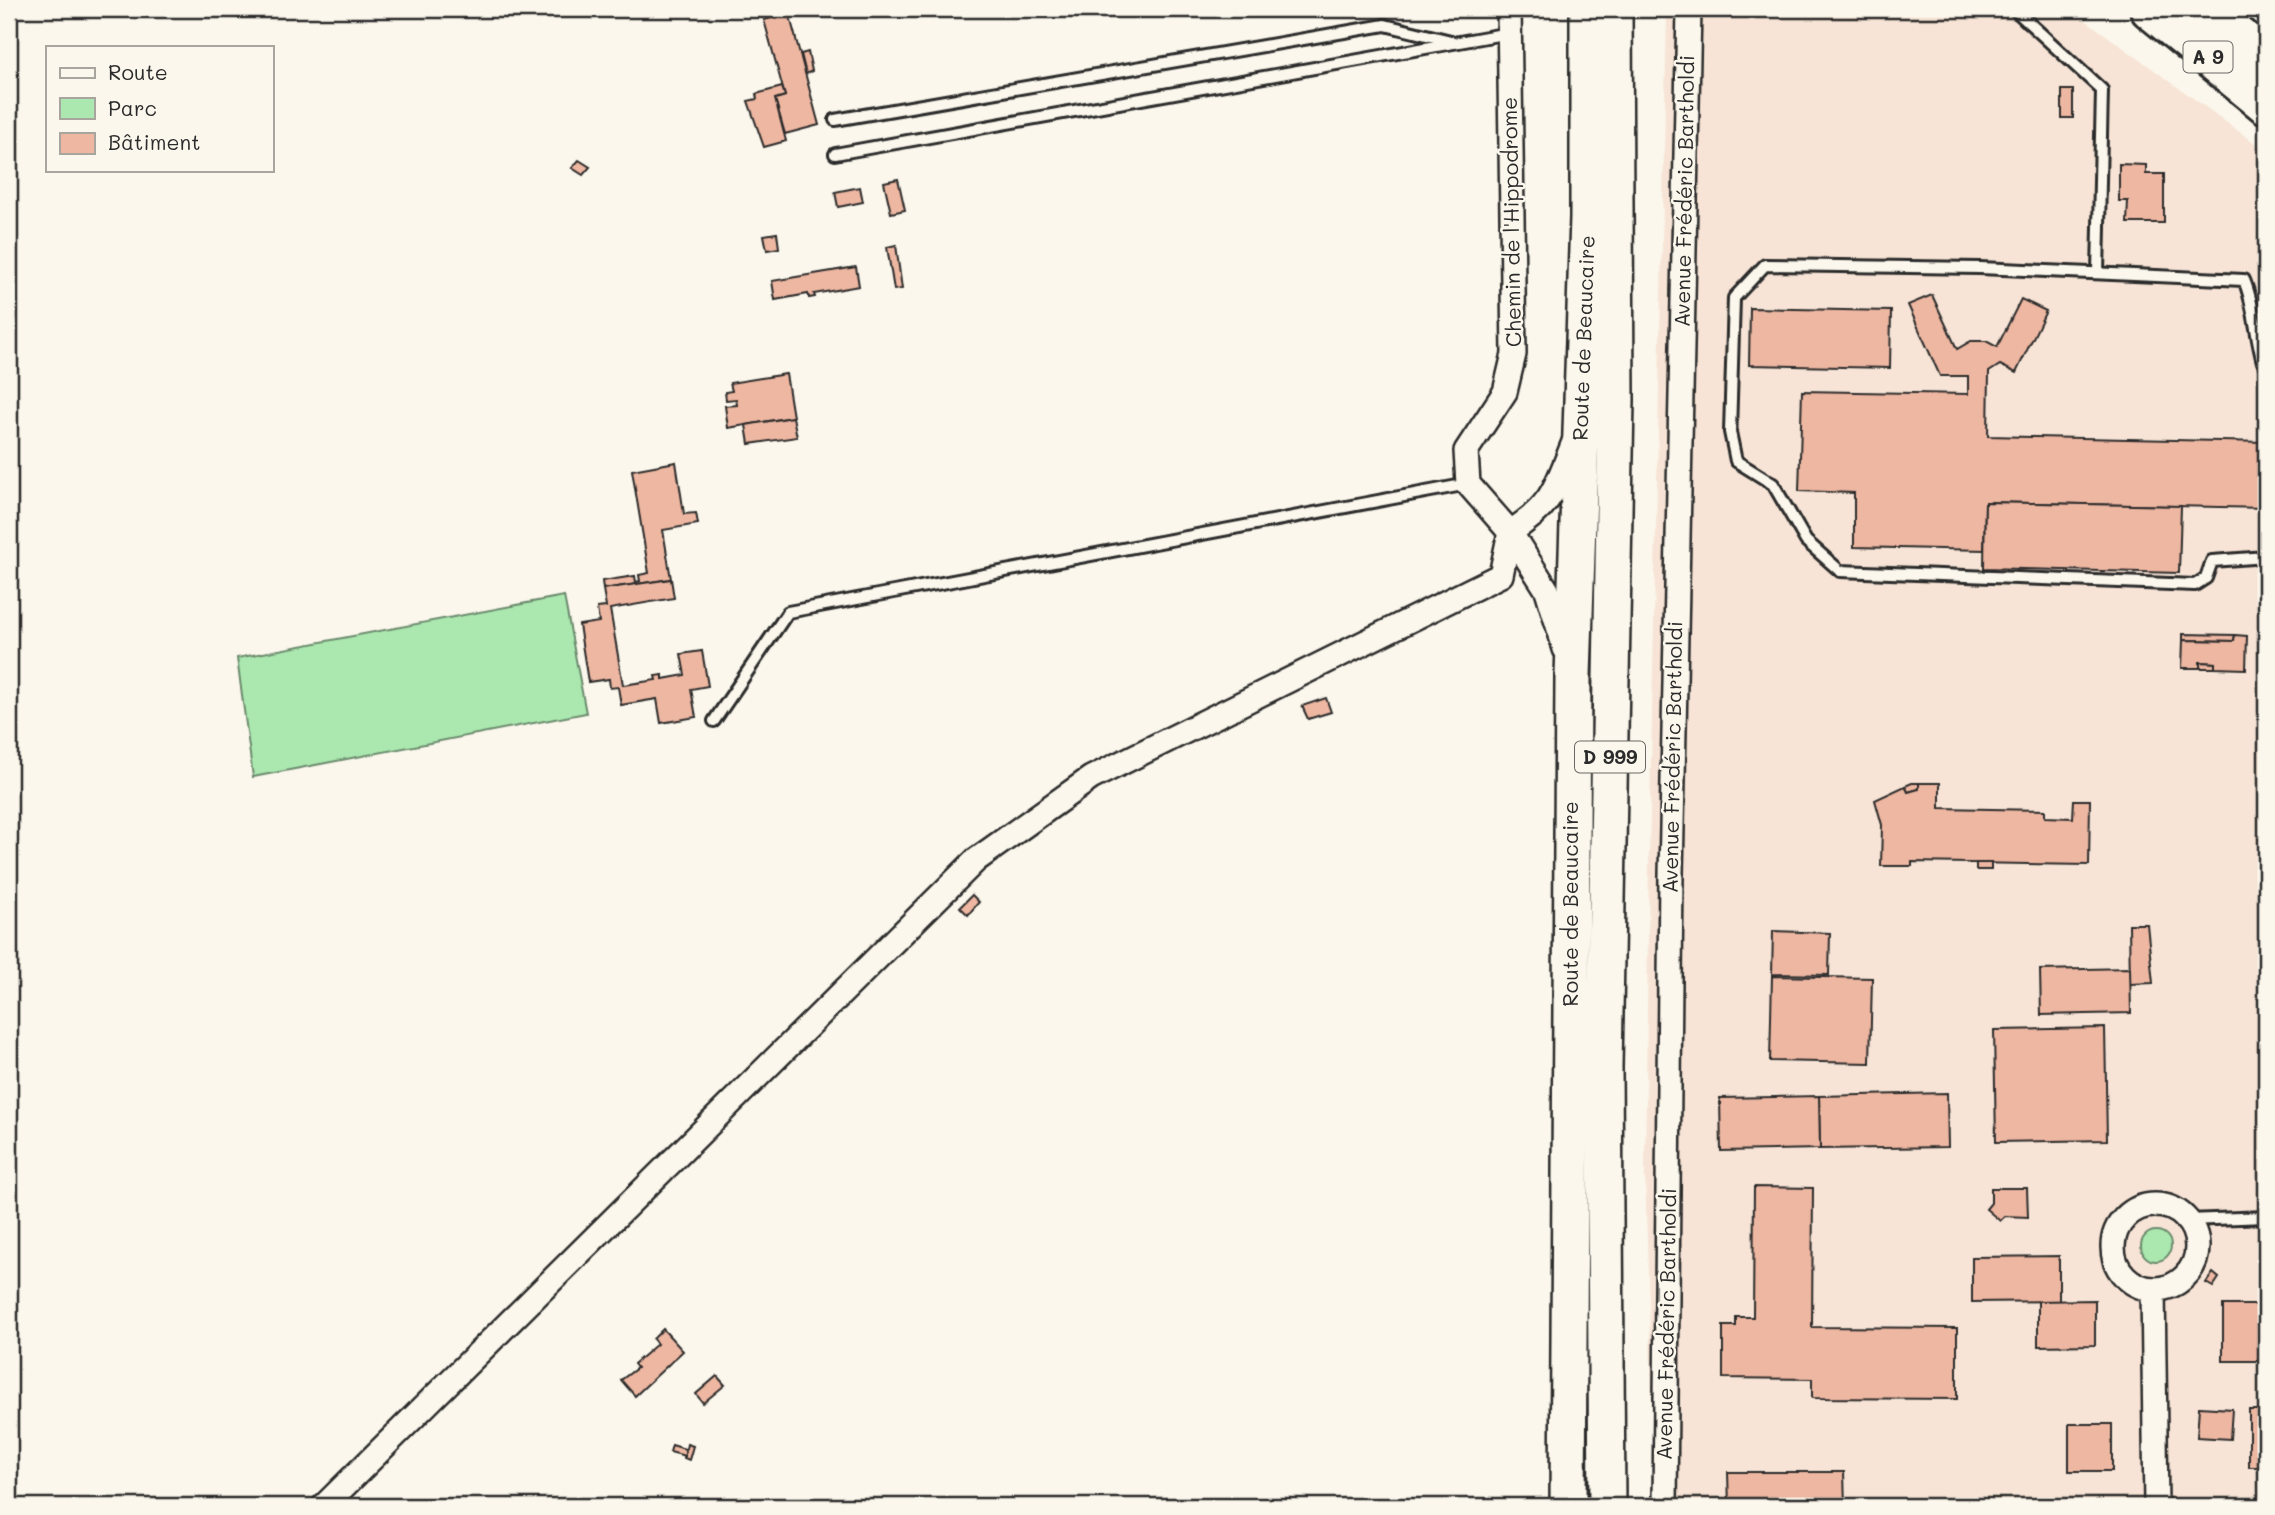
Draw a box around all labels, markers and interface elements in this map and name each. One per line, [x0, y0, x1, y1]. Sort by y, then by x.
road number: A 9 [2184, 41, 2232, 72]
legend [46, 46, 273, 172]
street label: Avenue Frédéric Bartholdi [1668, 55, 1699, 327]
text: Route [108, 58, 168, 85]
text: Parc [108, 94, 157, 121]
street label: Chemin de l'Hippodrome [1495, 97, 1526, 347]
text: Bâtiment [108, 128, 200, 155]
street label: Route de Beaucaire [1565, 235, 1600, 441]
street label: Avenue Frédéric Bartholdi [1656, 621, 1687, 893]
road number: D 999 [1575, 742, 1645, 772]
street label: Route de Beaucaire [1556, 801, 1583, 1007]
street label: Avenue Frédéric Bartholdi [1650, 1188, 1681, 1460]

